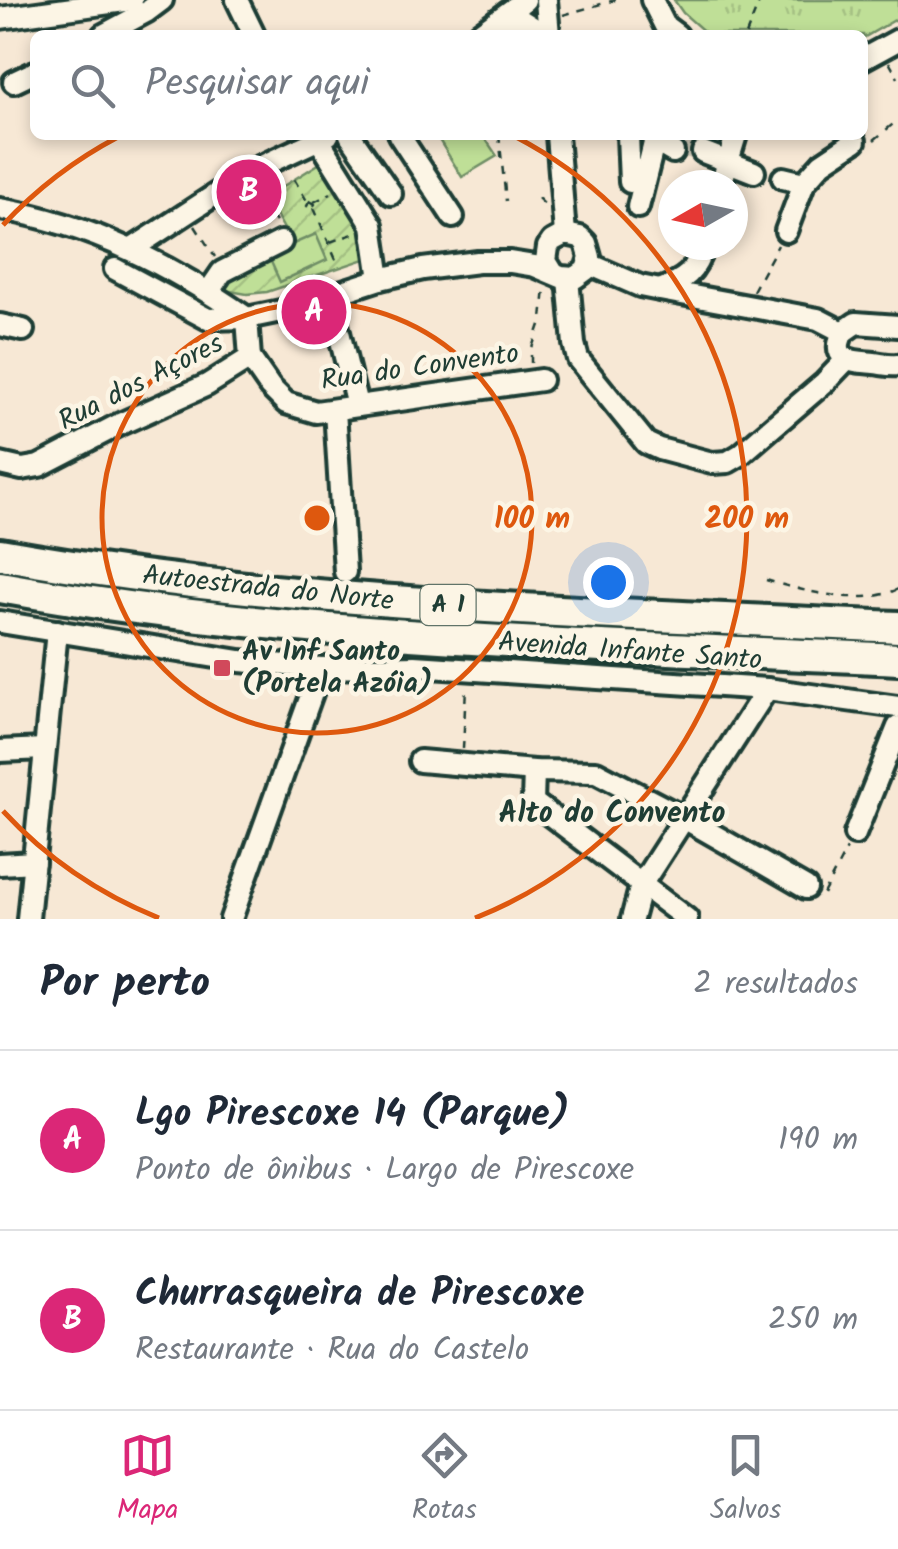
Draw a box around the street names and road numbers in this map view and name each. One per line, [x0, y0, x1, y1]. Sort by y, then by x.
street label: Rua dos Açores [51, 322, 231, 444]
street label: Rua do Convento [318, 332, 522, 404]
street label: Autoestrada do Norte [140, 553, 396, 625]
road number: A 1 [420, 585, 476, 625]
street label: Avenida Infante Santo [496, 620, 764, 684]

